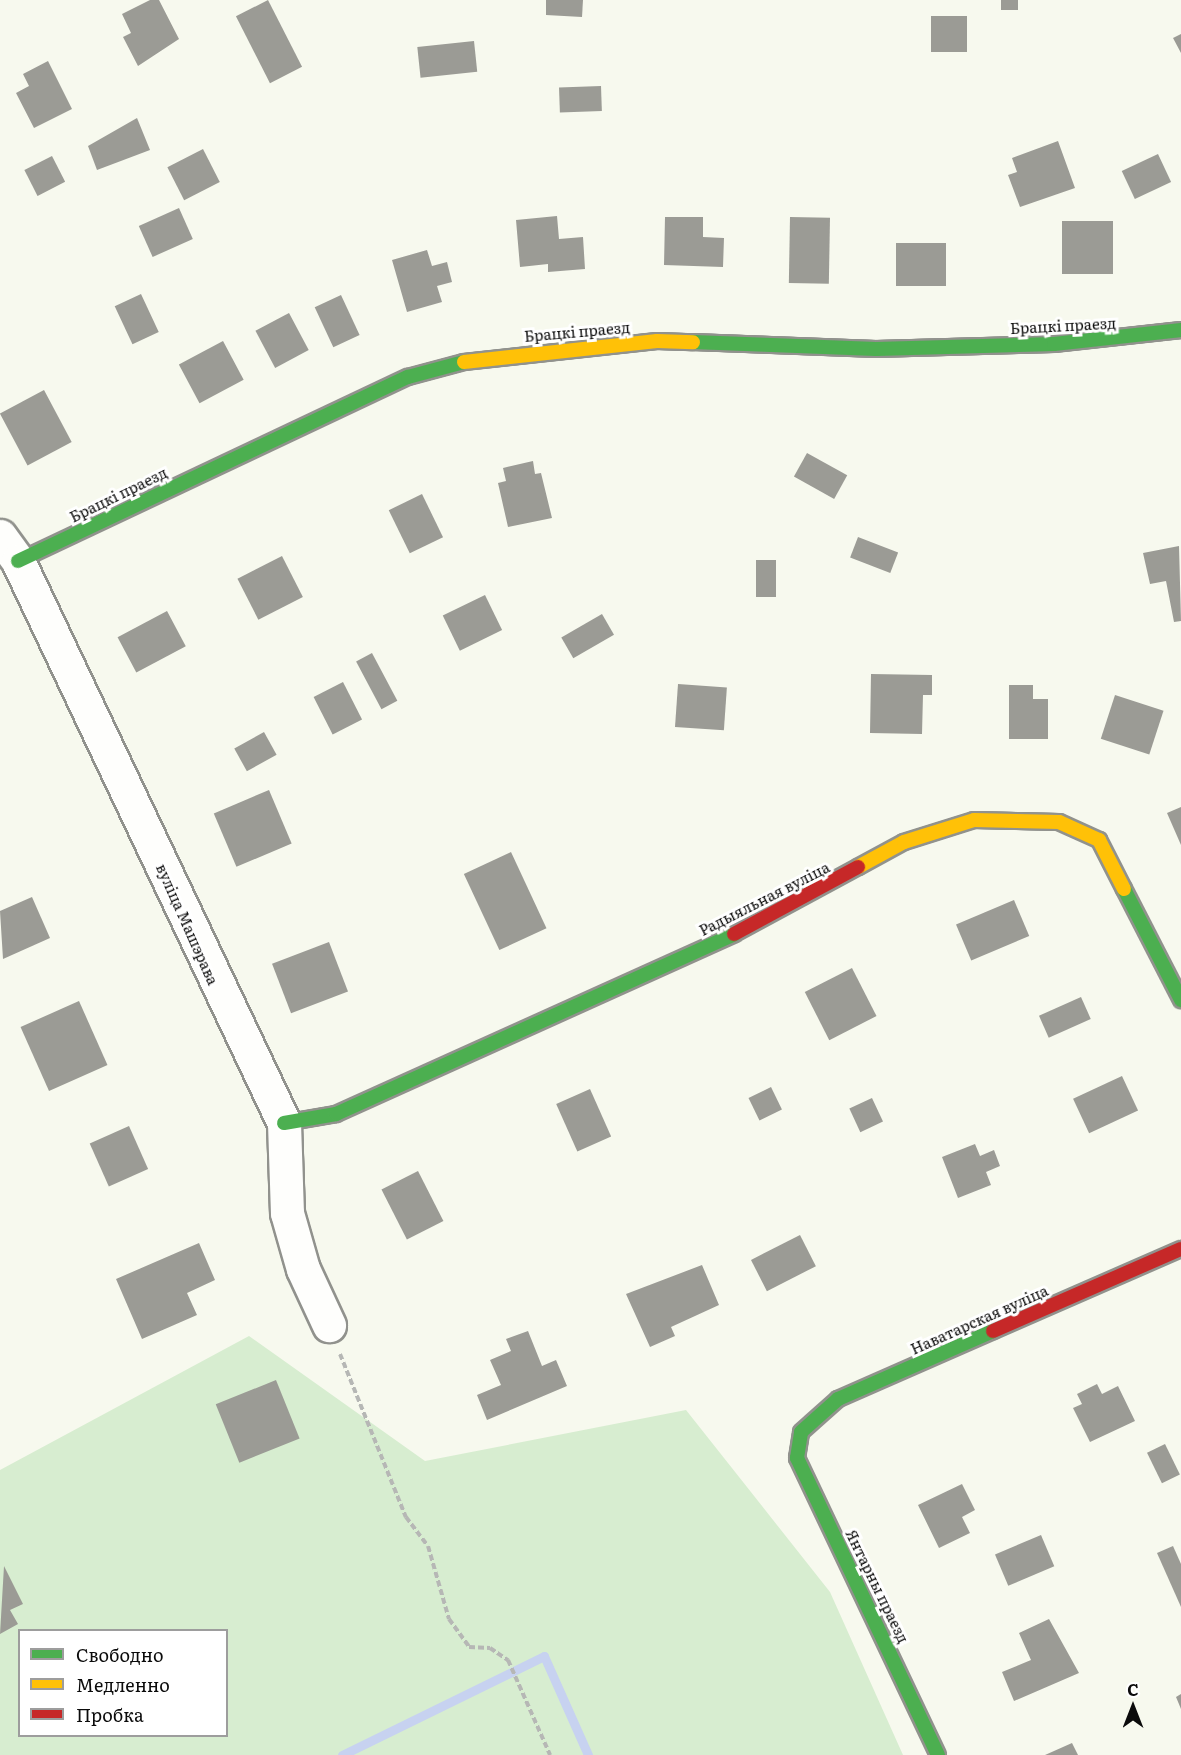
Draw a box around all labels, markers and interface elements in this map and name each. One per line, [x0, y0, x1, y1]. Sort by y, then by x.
street label: Брацкі праезд [1010, 313, 1116, 337]
street label: Брацкі праезд [523, 317, 631, 345]
street label: Брацкі праезд [66, 463, 170, 525]
street label: Радыяльная вуліца [696, 857, 832, 939]
street label: вуліца Машэрава [153, 861, 223, 987]
street label: Наватарская вуліца [907, 1281, 1051, 1357]
street label: Янтарны праезд [843, 1526, 913, 1646]
legend [18, 1629, 228, 1737]
text: Свободно [76, 1641, 164, 1668]
text: Медленно [76, 1671, 170, 1698]
north arrow [1103, 1677, 1163, 1737]
text: С [1127, 1677, 1139, 1701]
text: Пробка [76, 1701, 144, 1728]

